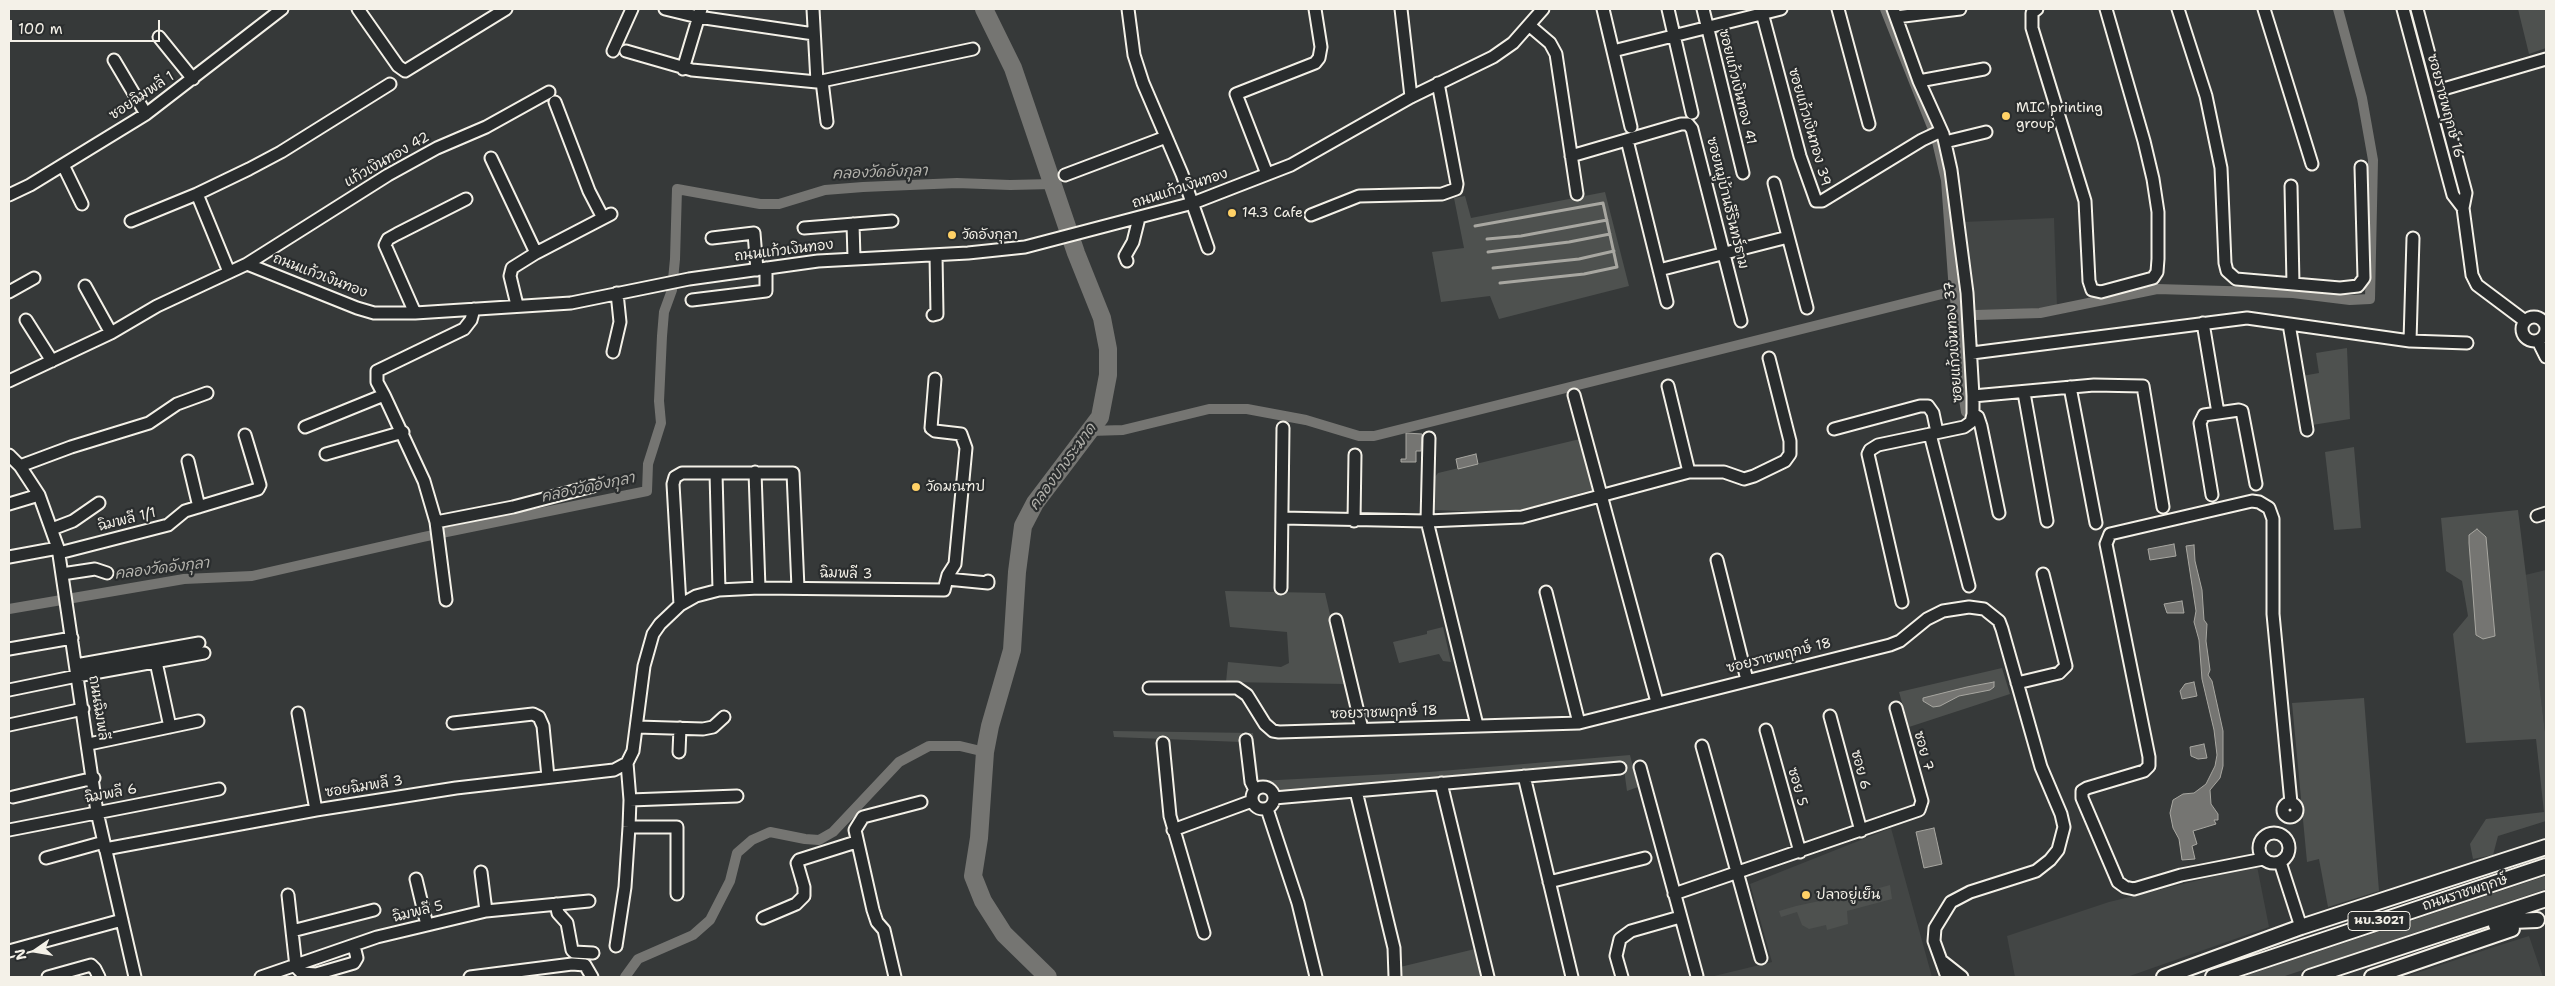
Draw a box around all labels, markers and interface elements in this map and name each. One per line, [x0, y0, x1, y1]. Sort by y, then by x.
scale bar [12, 10, 162, 42]
text: 100 m [18, 19, 63, 39]
street label: ซอยแก้วเงินทอง 41 [1715, 28, 1759, 146]
street label: ซอยราชพฤกษ์ 16 [2423, 52, 2467, 160]
street label: ซอยแก้วเงินทอง 39 [1784, 66, 1834, 188]
street label: ซอยฉิมพลี 1 [106, 68, 178, 124]
place label: MIC printing group [2016, 100, 2103, 132]
marker: MIC printing group [2000, 110, 2012, 122]
street label: แก้วเงินทอง 42 [341, 129, 433, 191]
street label: ซอยหมู่บ้านธีรินทร์ธาม [1702, 135, 1752, 271]
water label: คลองวัดอังกุลา [832, 162, 928, 184]
street label: ถนนแก้วเงินทอง [1130, 166, 1230, 212]
place label: 14.3 Cafe [1242, 205, 1303, 221]
marker: 14.3 Cafe [1226, 207, 1238, 219]
place label: วัดอังกุลา [962, 227, 1018, 243]
marker: วัดอังกุลา [946, 229, 958, 241]
street label: ถนนแก้วเงินทอง [734, 237, 834, 265]
street label: ถนนแก้วเงินทอง [270, 250, 370, 302]
street label: ซอยแก้วเงินทอง 37 [1941, 281, 1967, 403]
water label: คลองบางระมาด [1026, 420, 1100, 514]
water label: คลองวัดอังกุลา [540, 469, 636, 507]
place label: วัดมณฑป [926, 479, 985, 495]
marker: วัดมณฑป [910, 481, 922, 493]
street label: ฉิมพลี 1/1 [96, 505, 158, 535]
water label: คลองวัดอังกุลา [114, 554, 210, 584]
street label: ฉิมพลี 3 [820, 565, 872, 583]
street label: ซอยราชพฤกษ์ 18 [1725, 635, 1833, 677]
street label: ถนนฉิมพลี [85, 674, 111, 742]
street label: ซอยราชพฤกษ์ 18 [1330, 703, 1438, 723]
street label: ซอย 7 [1910, 729, 1936, 773]
street label: ซอย 6 [1847, 748, 1873, 792]
street label: ซอย 5 [1783, 766, 1811, 808]
street label: ซอยฉิมพลี 3 [324, 773, 404, 801]
street label: ฉิมพลี 6 [84, 781, 138, 807]
street label: ถนนราชพฤกษ์ [2420, 871, 2510, 915]
place label: ปลาอยู่เย็น [1816, 887, 1880, 903]
marker: ปลาอยู่เย็น [1800, 889, 1812, 901]
street label: ฉิมพลี 5 [391, 898, 445, 926]
road number: นบ.3021 [2348, 911, 2410, 930]
north arrow [10, 926, 60, 976]
text: N [10, 947, 30, 962]

